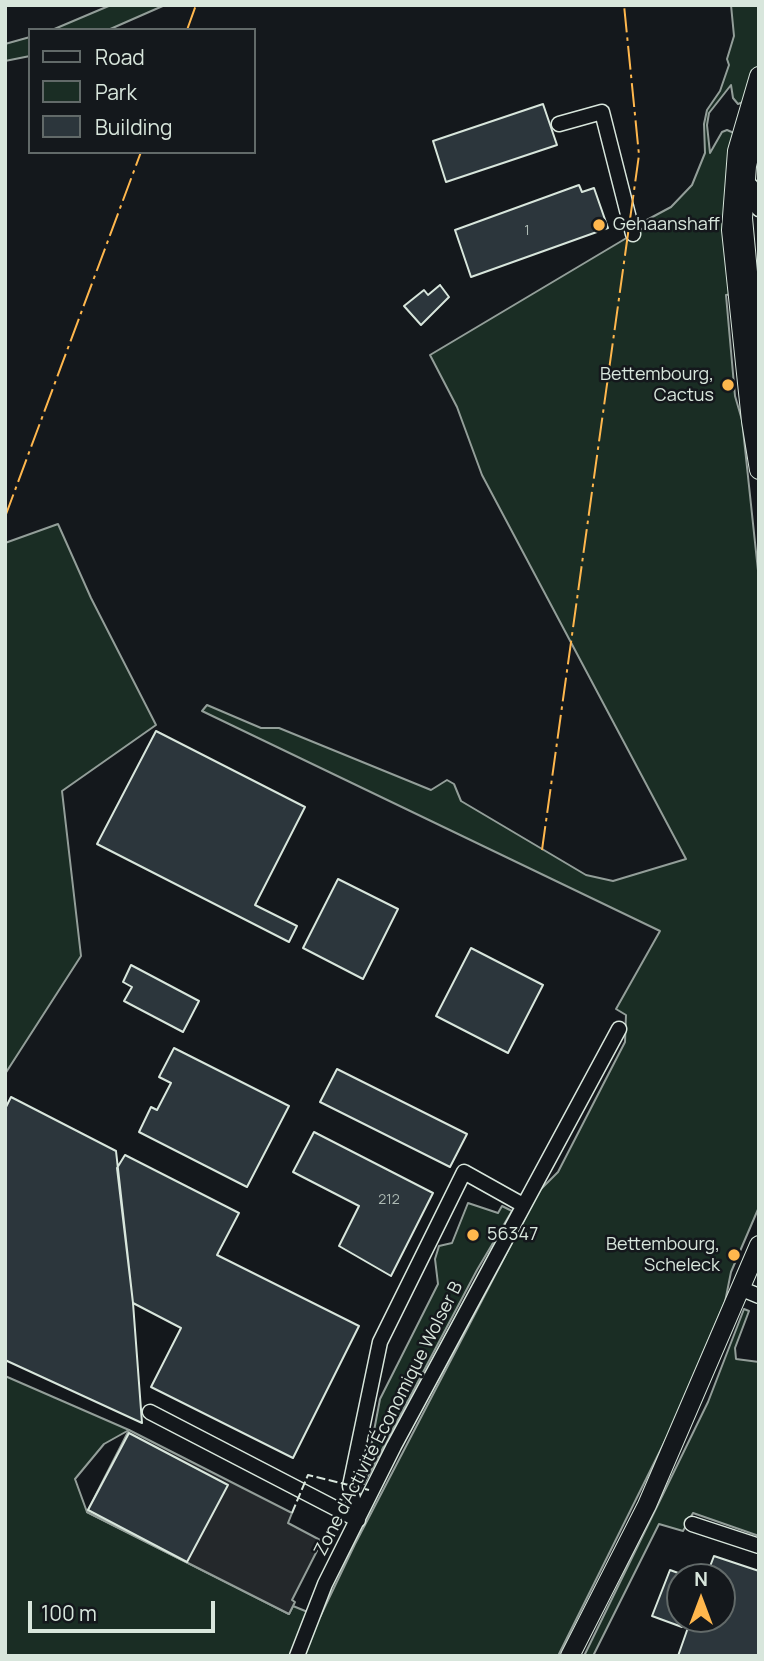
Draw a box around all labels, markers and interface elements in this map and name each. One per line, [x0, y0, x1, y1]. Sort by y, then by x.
legend [28, 28, 256, 154]
text: Road [95, 43, 145, 71]
text: Park [95, 78, 137, 106]
text: Building [95, 113, 172, 141]
place label: Gehaanshaff [613, 214, 720, 236]
marker: Gehaanshaff [591, 217, 607, 233]
house number: 1 [524, 223, 530, 239]
place label: Bettembourg, Cactus [600, 364, 714, 406]
marker: Bettembourg, Cactus [720, 377, 736, 393]
house number: 212 [378, 1192, 400, 1208]
place label: 56347 [487, 1224, 538, 1246]
marker: 56347 [465, 1227, 481, 1243]
place label: Bettembourg, Scheleck [606, 1234, 720, 1276]
marker: Bettembourg, Scheleck [726, 1247, 742, 1263]
street label: Zone d'Activité Économique Wolser B [310, 1278, 468, 1560]
north arrow [666, 1563, 736, 1633]
text: N [694, 1566, 708, 1592]
scale bar [32, 1588, 219, 1632]
text: 100 m [41, 1599, 97, 1627]

